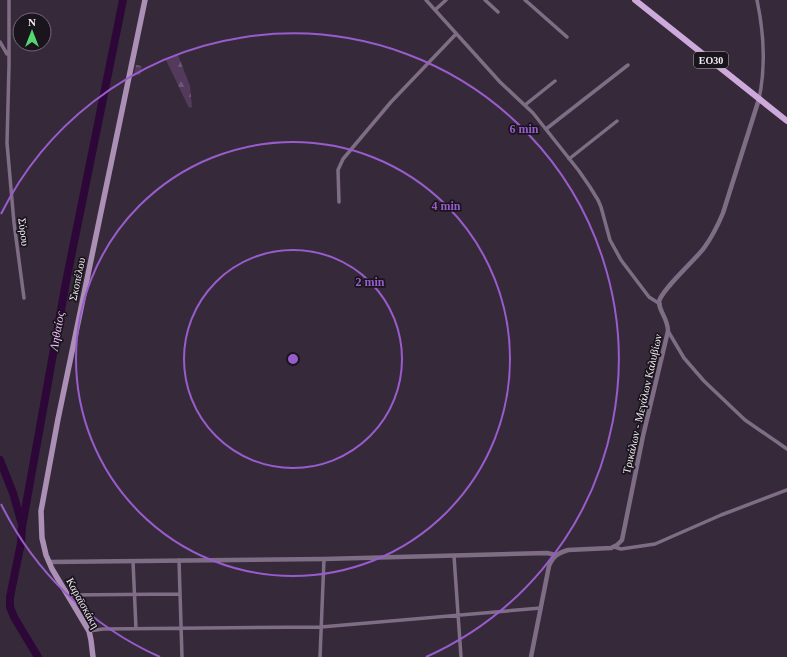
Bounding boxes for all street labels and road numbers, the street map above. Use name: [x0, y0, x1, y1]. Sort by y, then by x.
road number: ΕΟ30: [694, 52, 728, 68]
street label: Σύρου: [16, 217, 32, 247]
street label: Σκοπέλου: [67, 256, 88, 302]
street label: Τρικάλων - Μεγάλων Καλυβίων: [620, 333, 664, 475]
street label: Καραϊσκάκη: [64, 576, 102, 631]

